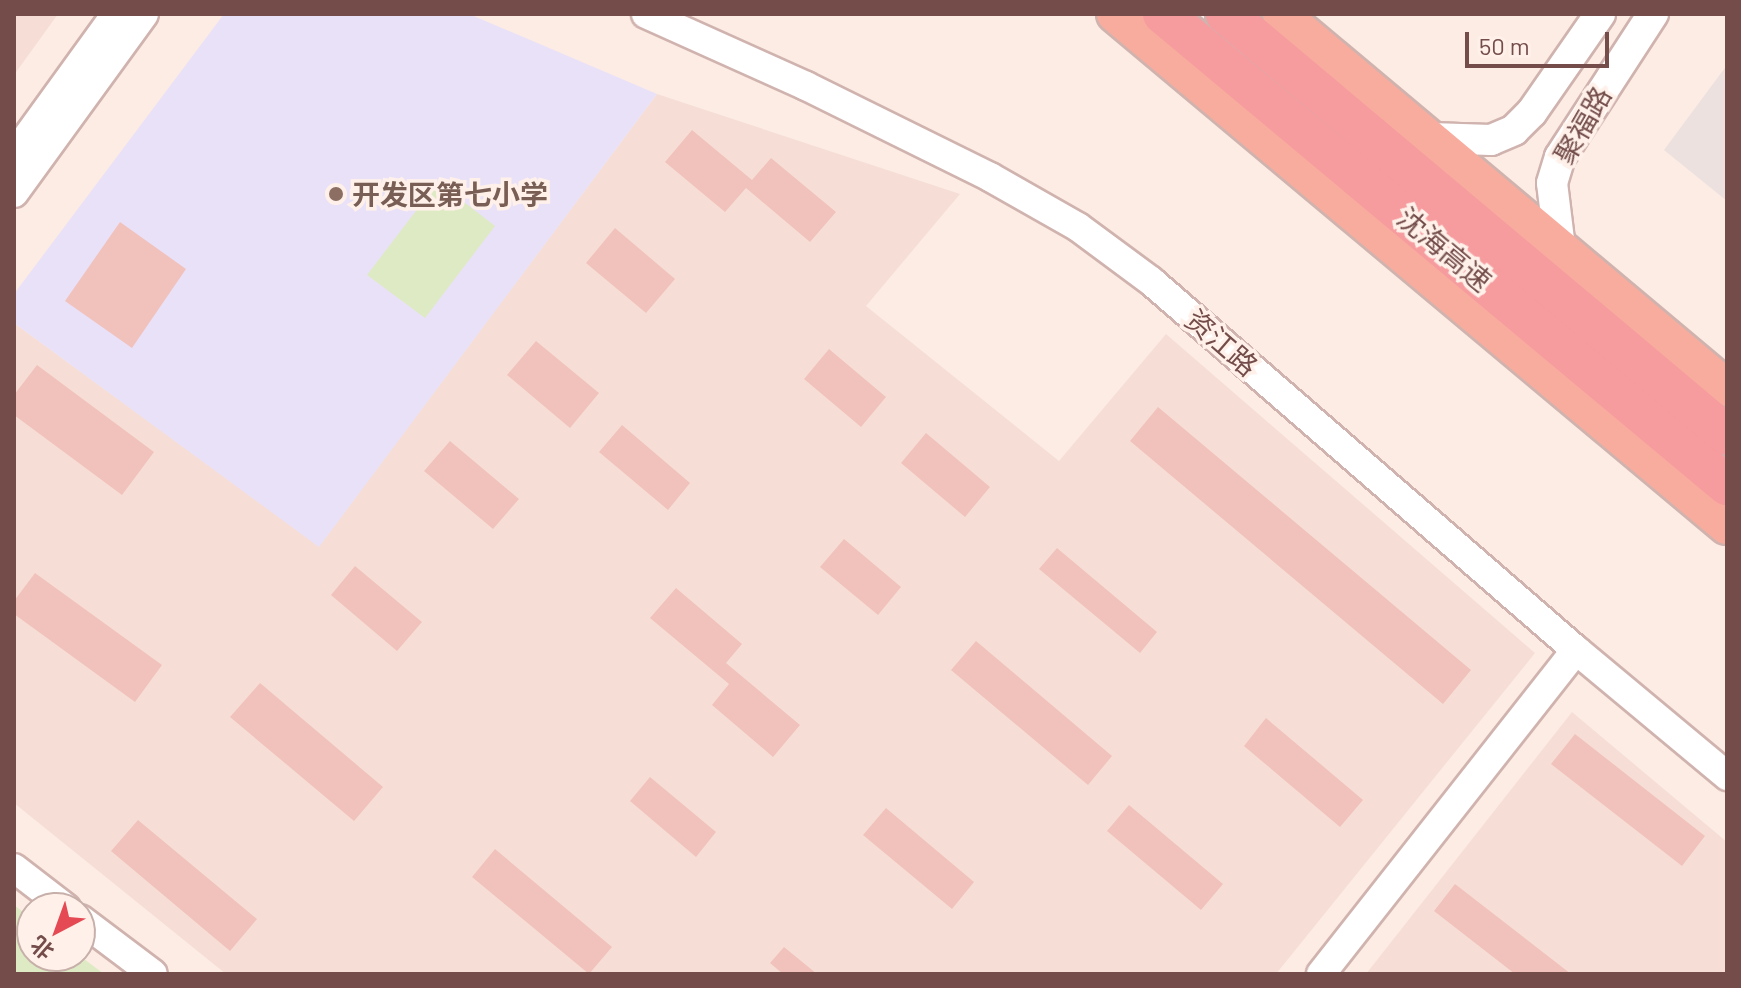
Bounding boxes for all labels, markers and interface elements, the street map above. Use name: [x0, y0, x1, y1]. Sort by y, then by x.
scale bar: [1469, 16, 1613, 66]
text: 50 m: [1479, 31, 1530, 60]
street label: 聚福路: [1546, 80, 1618, 170]
place label: 开发区第七小学: [352, 177, 548, 211]
marker: 开发区第七小学: [327, 185, 345, 203]
street label: 沈海高速: [1391, 200, 1499, 298]
street label: 资江路: [1179, 302, 1265, 382]
north arrow: [16, 892, 96, 972]
text: 北: [25, 932, 58, 966]

